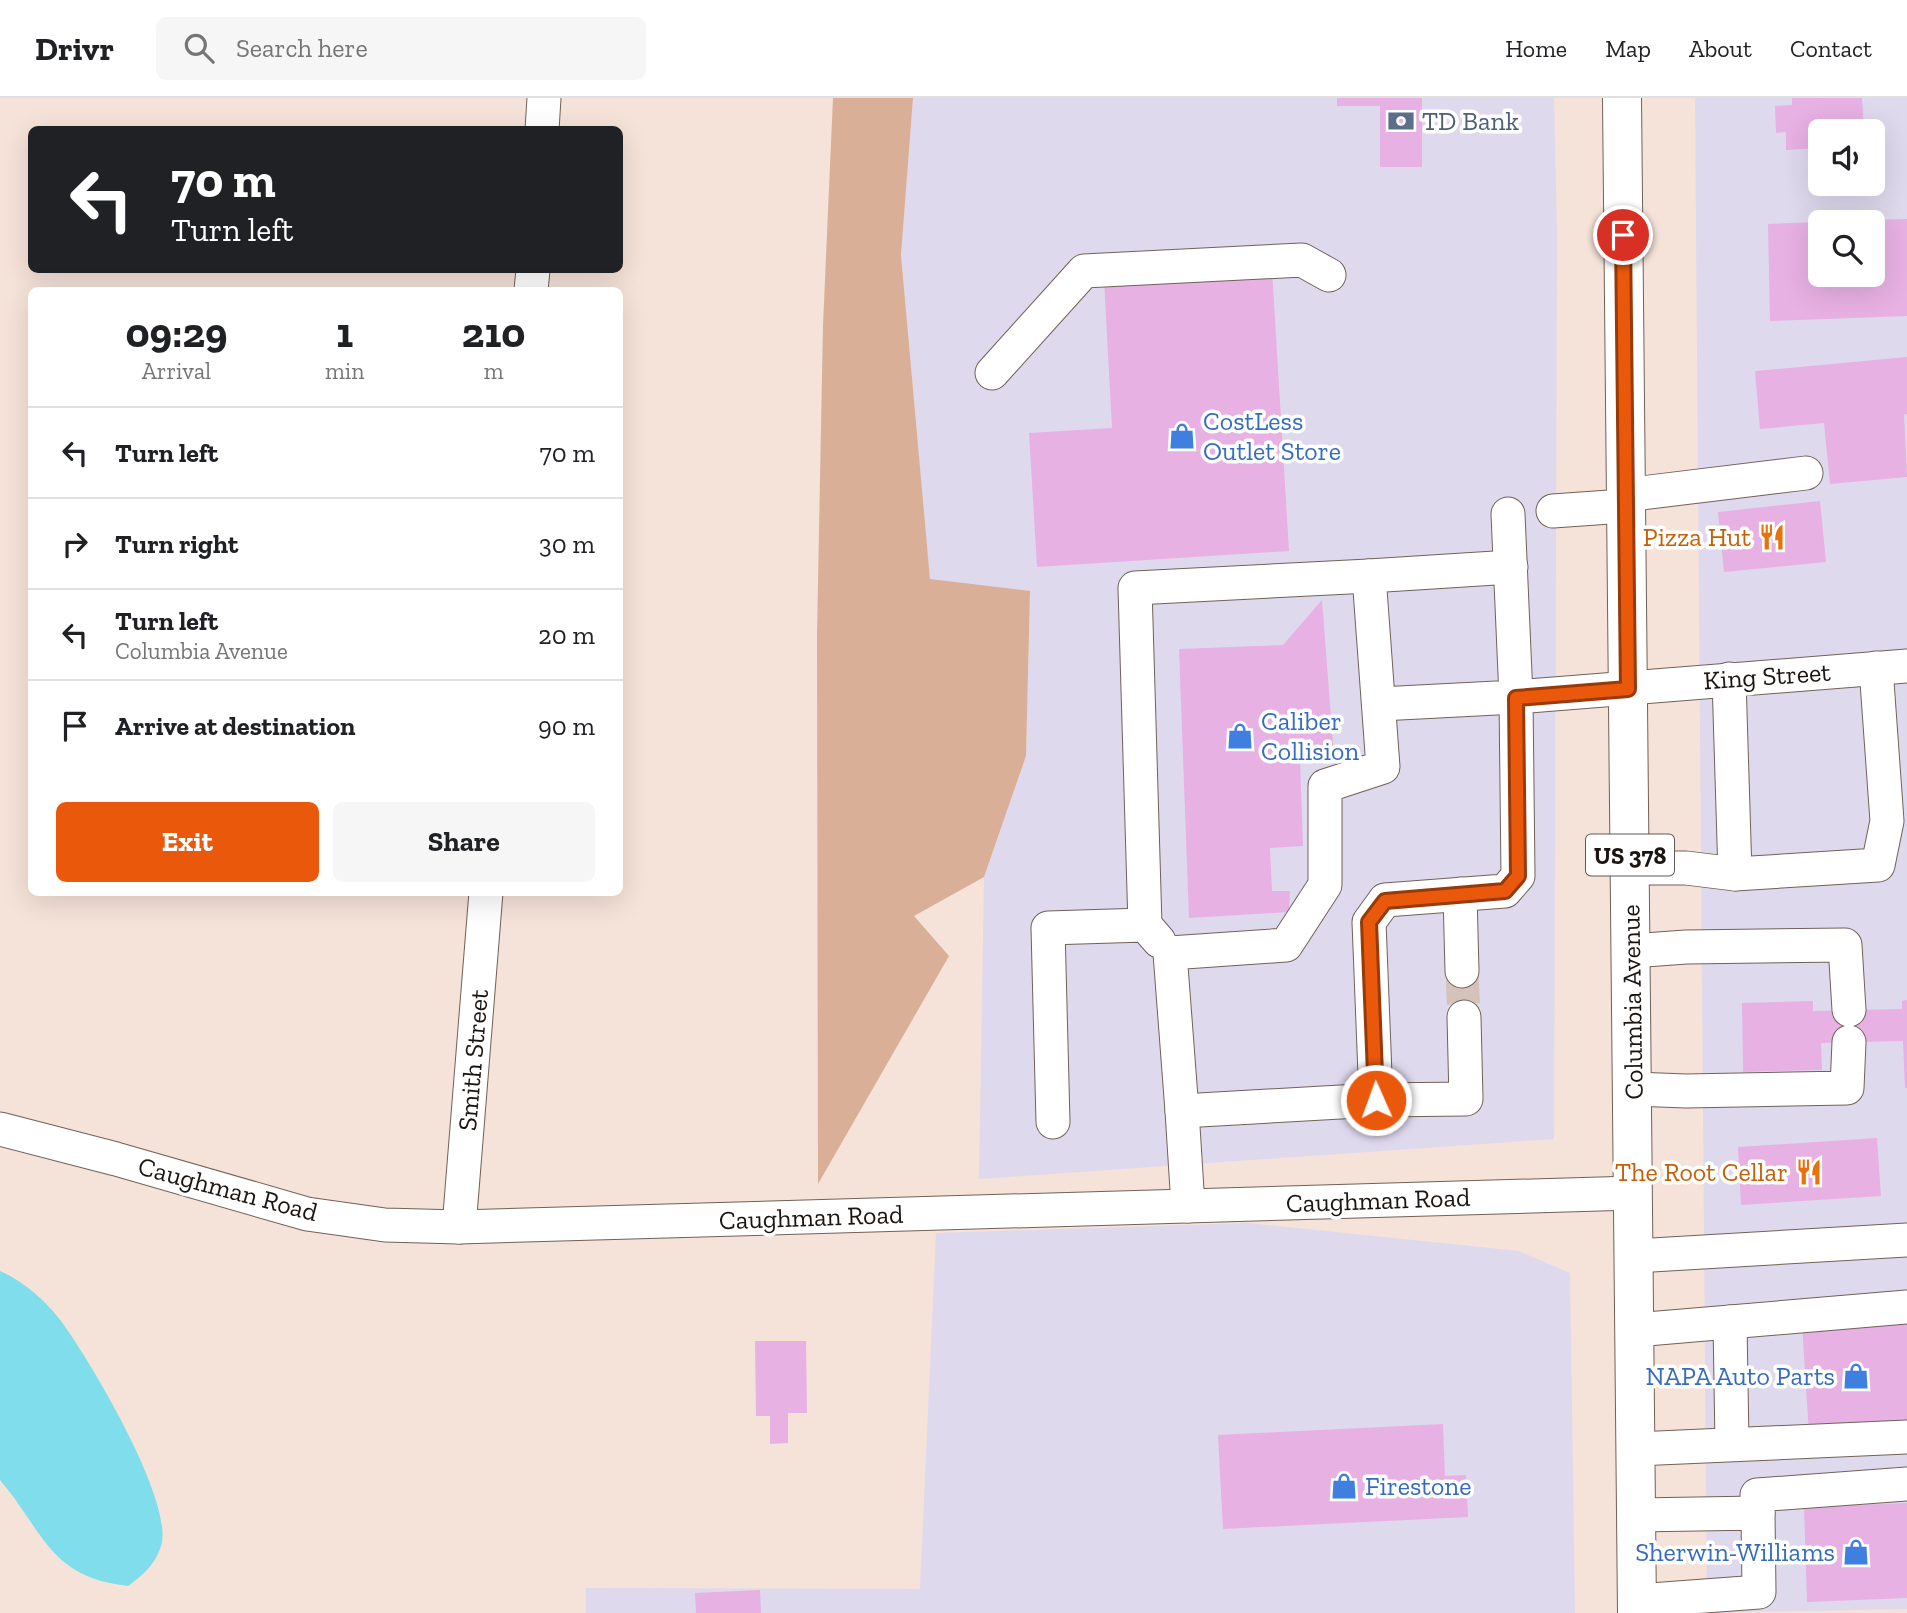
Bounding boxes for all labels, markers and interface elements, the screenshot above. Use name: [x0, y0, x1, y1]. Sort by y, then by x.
search box: [156, 17, 646, 80]
text: Drivr: [35, 29, 114, 68]
icon: search: [180, 29, 218, 67]
text: Search here: [236, 32, 368, 64]
text: Home: [1505, 34, 1567, 63]
text: Map: [1605, 34, 1651, 63]
text: About: [1689, 34, 1752, 63]
text: Contact: [1790, 34, 1872, 63]
place label: TD Bank: [1422, 105, 1520, 137]
bank icon: TD Bank: [1386, 106, 1416, 136]
map controls: [1808, 119, 1885, 287]
button: sound: [1808, 119, 1885, 196]
text: 70 m: [171, 151, 276, 210]
icon: left: [56, 154, 147, 245]
pin: [1593, 205, 1653, 265]
button: search: [1808, 210, 1885, 287]
text: Turn left: [171, 211, 293, 249]
icon: arrive: [1604, 216, 1642, 254]
text: 09:29: [125, 307, 228, 358]
text: 1: [336, 307, 353, 358]
text: 210: [462, 307, 526, 358]
text: Arrival: [142, 357, 211, 385]
text: min: [325, 357, 364, 385]
text: m: [484, 357, 504, 385]
place label: CostLess Outlet Store: [1203, 405, 1341, 467]
shop icon: CostLess Outlet Store: [1167, 421, 1197, 451]
icon: left: [56, 434, 94, 472]
text: Turn left: [115, 437, 218, 469]
text: 70 m: [539, 437, 595, 469]
place label: Pizza Hut: [1643, 521, 1751, 553]
restaurant icon: Pizza Hut: [1757, 522, 1787, 552]
icon: right: [56, 525, 94, 563]
text: Turn right: [115, 528, 238, 560]
text: 30 m: [539, 528, 595, 560]
text: Turn left: [115, 605, 218, 637]
icon: left: [56, 616, 94, 654]
text: 20 m: [538, 619, 595, 651]
text: Columbia Avenue: [115, 637, 288, 665]
street label: King Street: [1702, 656, 1832, 696]
place label: Caliber Collision: [1261, 705, 1359, 767]
icon: arrive: [56, 707, 94, 745]
text: Arrive at destination: [115, 710, 355, 742]
text: 90 m: [538, 710, 595, 742]
shop icon: Caliber Collision: [1225, 721, 1255, 751]
button: Exit: [56, 802, 319, 882]
button: Share: [333, 802, 595, 882]
road number: US 378: [1586, 834, 1674, 876]
street label: Columbia Avenue: [1614, 904, 1650, 1100]
street label: Smith Street: [451, 988, 495, 1132]
position arrow: [1339, 1063, 1413, 1137]
street label: Caughman Road: [135, 1150, 321, 1228]
place label: The Root Cellar: [1615, 1156, 1788, 1188]
restaurant icon: The Root Cellar: [1794, 1157, 1824, 1187]
street label: Caughman Road: [1285, 1181, 1471, 1219]
street label: Caughman Road: [718, 1198, 904, 1236]
place label: NAPA Auto Parts: [1646, 1360, 1835, 1392]
shop icon: NAPA Auto Parts: [1841, 1361, 1871, 1391]
place label: Firestone: [1365, 1470, 1471, 1502]
shop icon: Firestone: [1329, 1471, 1359, 1501]
place label: Sherwin-Williams: [1635, 1536, 1835, 1568]
shop icon: Sherwin-Williams: [1841, 1537, 1871, 1567]

